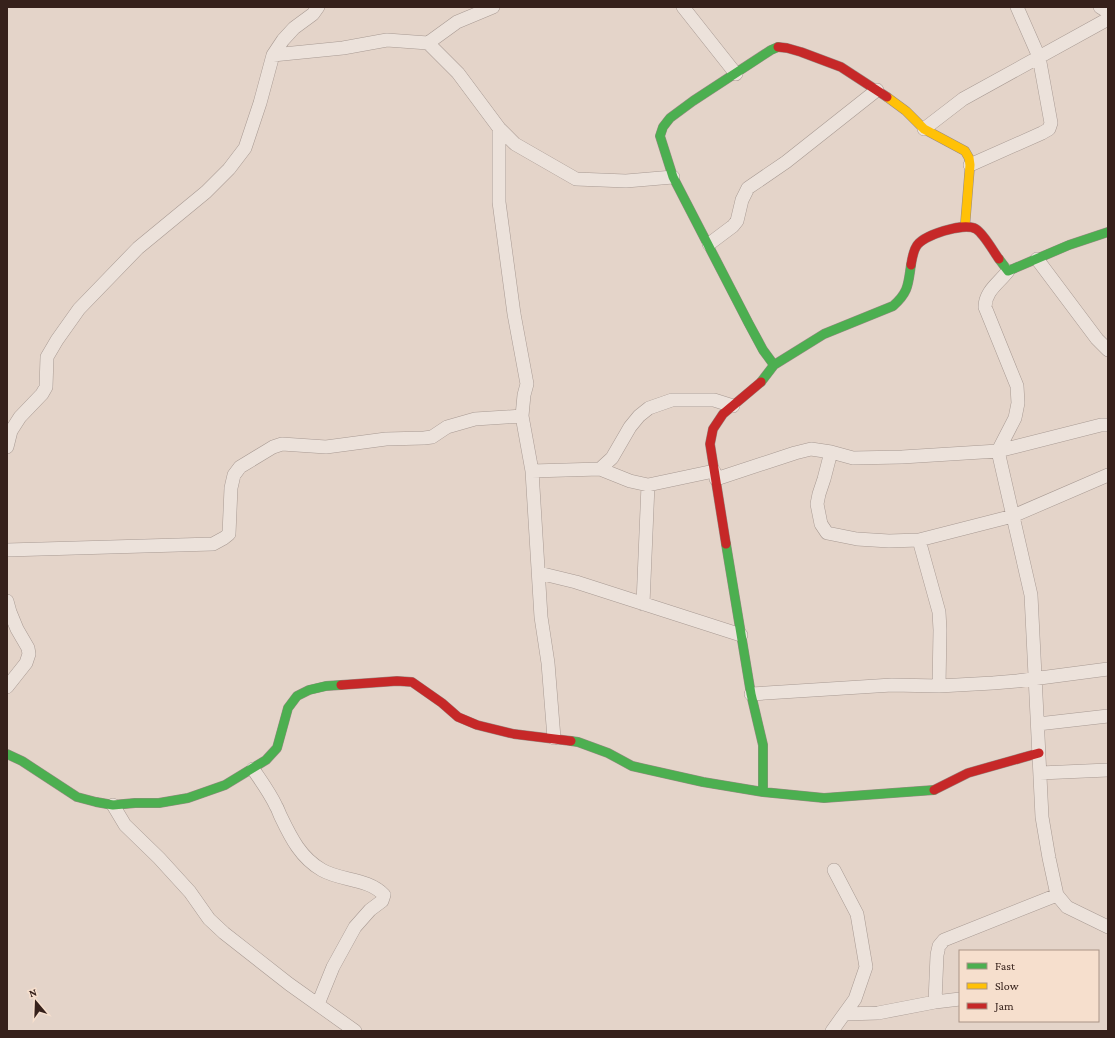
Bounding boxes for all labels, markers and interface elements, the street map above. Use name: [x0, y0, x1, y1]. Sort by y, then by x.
legend: [959, 950, 1099, 1022]
text: Fast: [995, 959, 1016, 973]
text: Slow: [995, 979, 1019, 993]
north arrow: [16, 982, 56, 1022]
text: N: [27, 985, 39, 999]
text: Jam: [994, 999, 1014, 1013]

